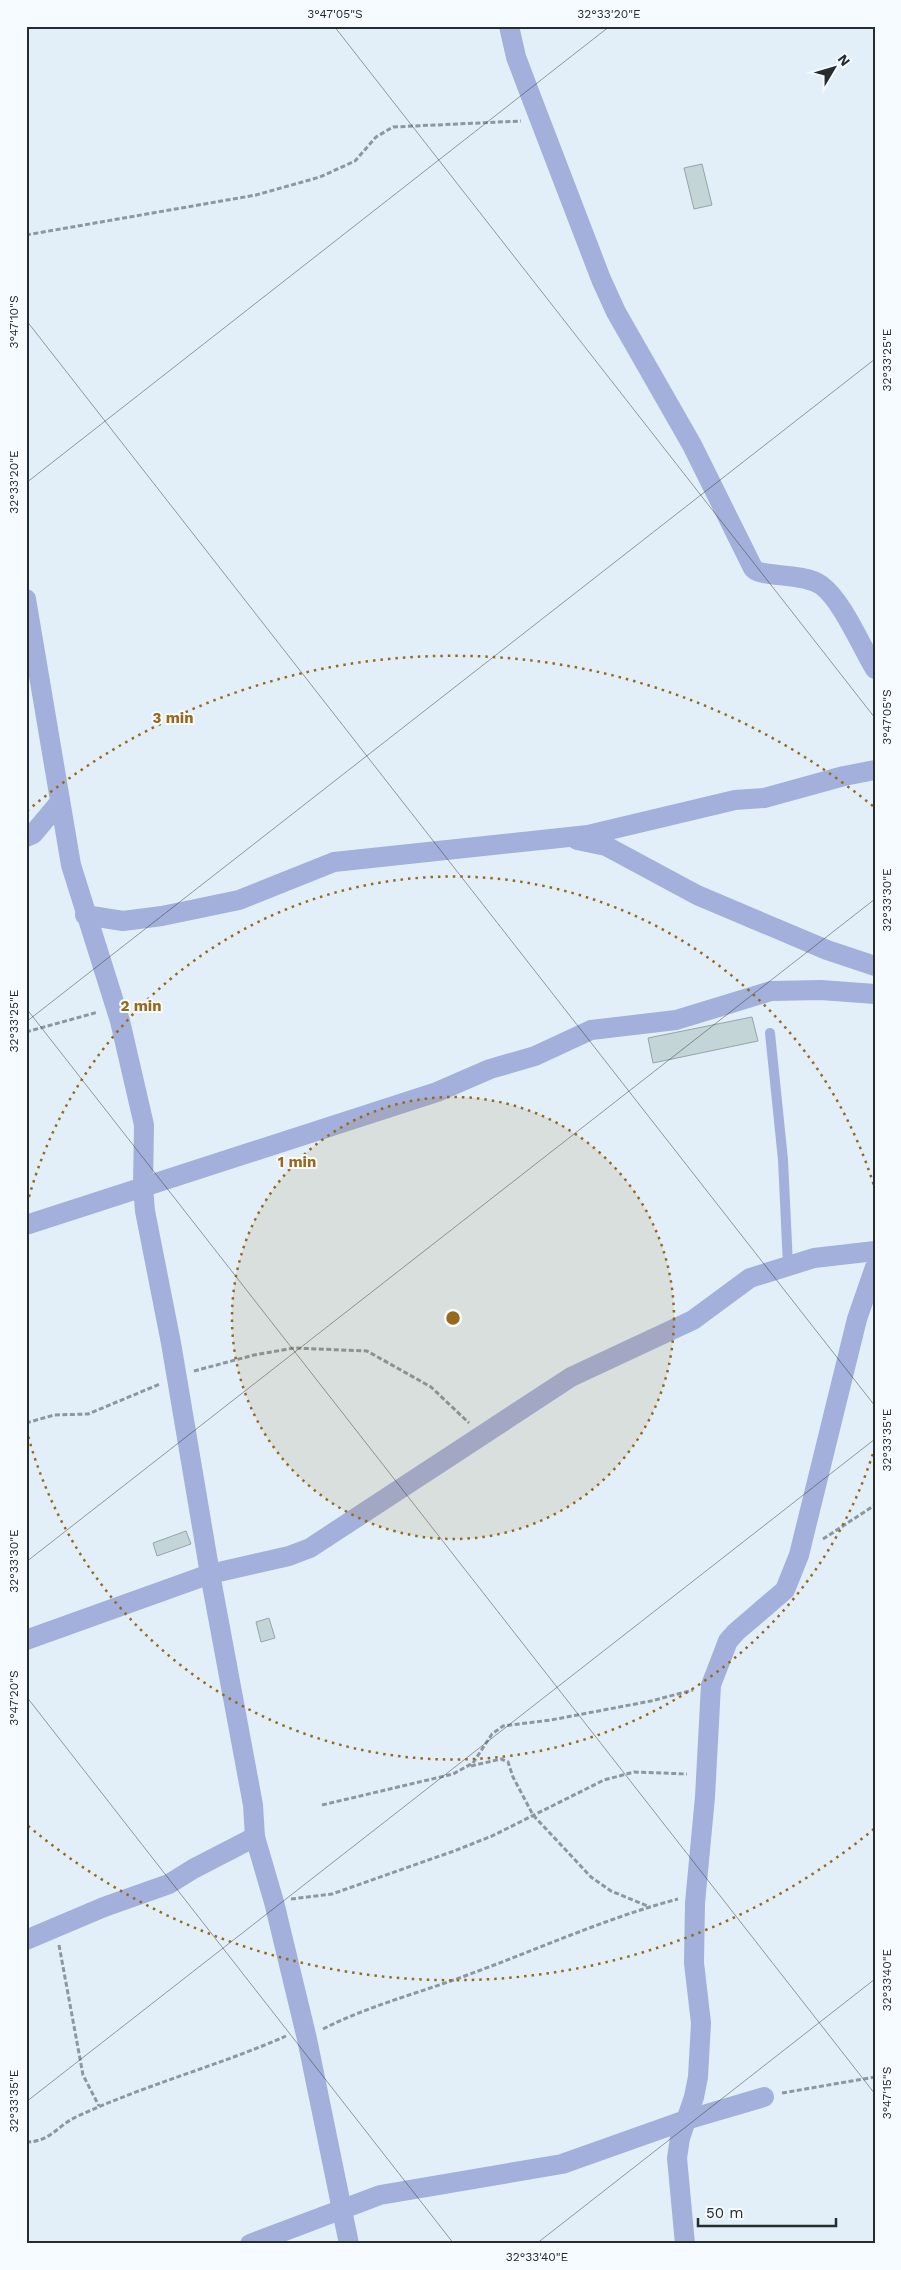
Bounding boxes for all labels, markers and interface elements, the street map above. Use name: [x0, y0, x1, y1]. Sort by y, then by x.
text: 3°47'05"S: [307, 7, 363, 21]
text: 32°33'20"E: [577, 7, 641, 21]
north arrow: [808, 42, 858, 92]
text: N: [835, 51, 854, 69]
text: 3°47'10"S: [7, 295, 21, 349]
text: 32°33'25"E: [880, 328, 894, 391]
text: 32°33'20"E: [7, 450, 21, 514]
text: 3°47'05"S: [880, 689, 894, 745]
text: 3 min: [153, 709, 193, 727]
text: 32°33'30"E: [880, 868, 894, 932]
text: 32°33'25"E: [7, 989, 21, 1052]
text: 2 min: [120, 997, 162, 1015]
text: 1 min: [278, 1153, 316, 1171]
centre of rings: [444, 1309, 462, 1327]
text: 32°33'35"E: [880, 1408, 894, 1471]
text: 32°33'30"E: [7, 1529, 21, 1593]
text: 3°47'20"S: [7, 1670, 21, 1726]
text: 32°33'40"E: [880, 1948, 894, 2011]
text: 3°47'15"S: [880, 2067, 894, 2119]
text: 32°33'35"E: [7, 2069, 21, 2132]
scale bar: [698, 2195, 836, 2227]
text: 50 m: [706, 2204, 743, 2222]
text: 32°33'40"E: [506, 2250, 569, 2264]

